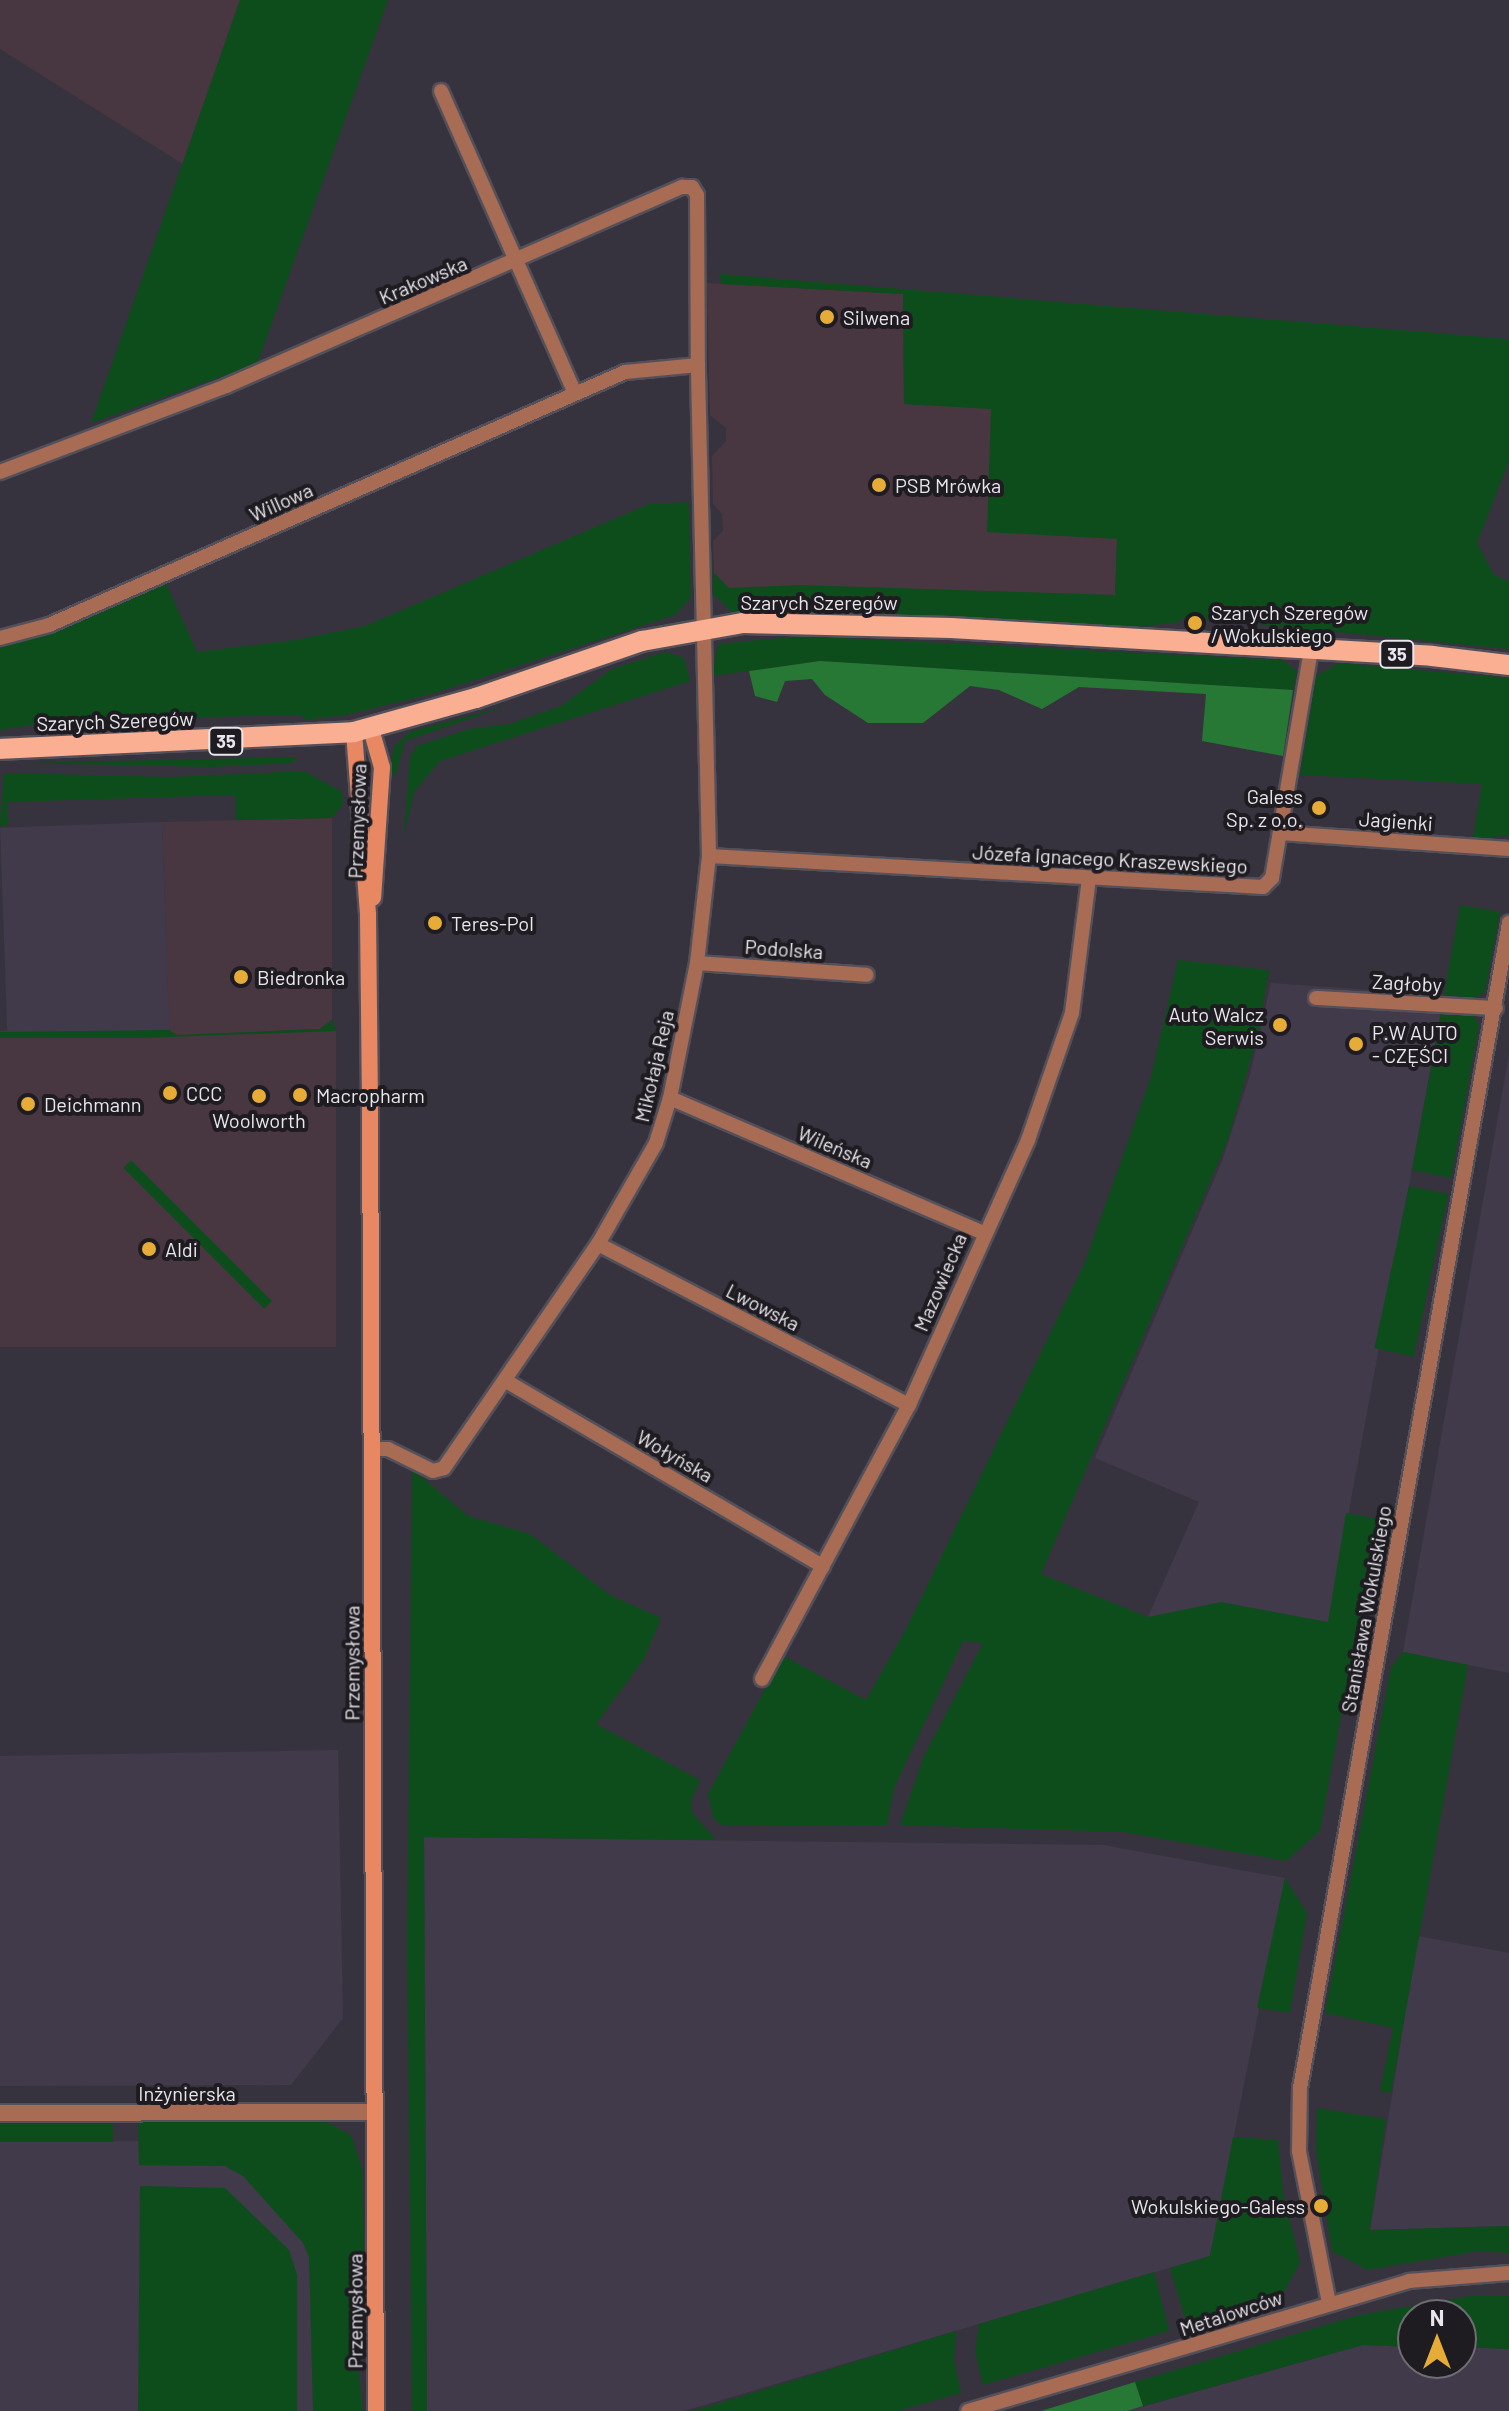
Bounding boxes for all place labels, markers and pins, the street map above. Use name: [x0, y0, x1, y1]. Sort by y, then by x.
place label: Silwena: [843, 305, 910, 329]
marker: Silwena: [818, 308, 836, 326]
place label: PSB Mrówka: [895, 473, 1001, 497]
marker: PSB Mrówka: [870, 476, 888, 494]
place label: Szarych Szeregów / Wokulskiego: [1211, 600, 1368, 647]
marker: Szarych Szeregów / Wokulskiego: [1186, 614, 1204, 632]
place label: Galess Sp. z o.o.: [1226, 784, 1303, 831]
marker: Galess Sp. z o.o.: [1310, 799, 1328, 817]
place label: Teres-Pol: [451, 911, 534, 935]
marker: Teres-Pol: [426, 914, 444, 932]
place label: Biedronka: [257, 965, 345, 989]
marker: Biedronka: [232, 968, 250, 986]
place label: Auto Walcz Serwis: [1168, 1002, 1264, 1049]
marker: Auto Walcz Serwis: [1271, 1016, 1289, 1034]
place label: P.W AUTO - CZĘŚCI: [1372, 1020, 1458, 1067]
marker: P.W AUTO - CZĘŚCI: [1347, 1035, 1365, 1053]
place label: CCC: [186, 1081, 222, 1105]
place label: Macropharm: [316, 1083, 425, 1107]
marker: CCC: [161, 1084, 179, 1102]
marker: Macropharm: [291, 1086, 309, 1104]
marker: Woolworth: [250, 1087, 268, 1105]
place label: Deichmann: [44, 1092, 142, 1116]
marker: Deichmann: [19, 1095, 37, 1113]
place label: Woolworth: [212, 1108, 306, 1132]
place label: Aldi: [165, 1237, 198, 1261]
marker: Aldi: [140, 1240, 158, 1258]
place label: Wokulskiego-Galess: [1131, 2194, 1305, 2218]
marker: Wokulskiego-Galess: [1312, 2197, 1330, 2215]

